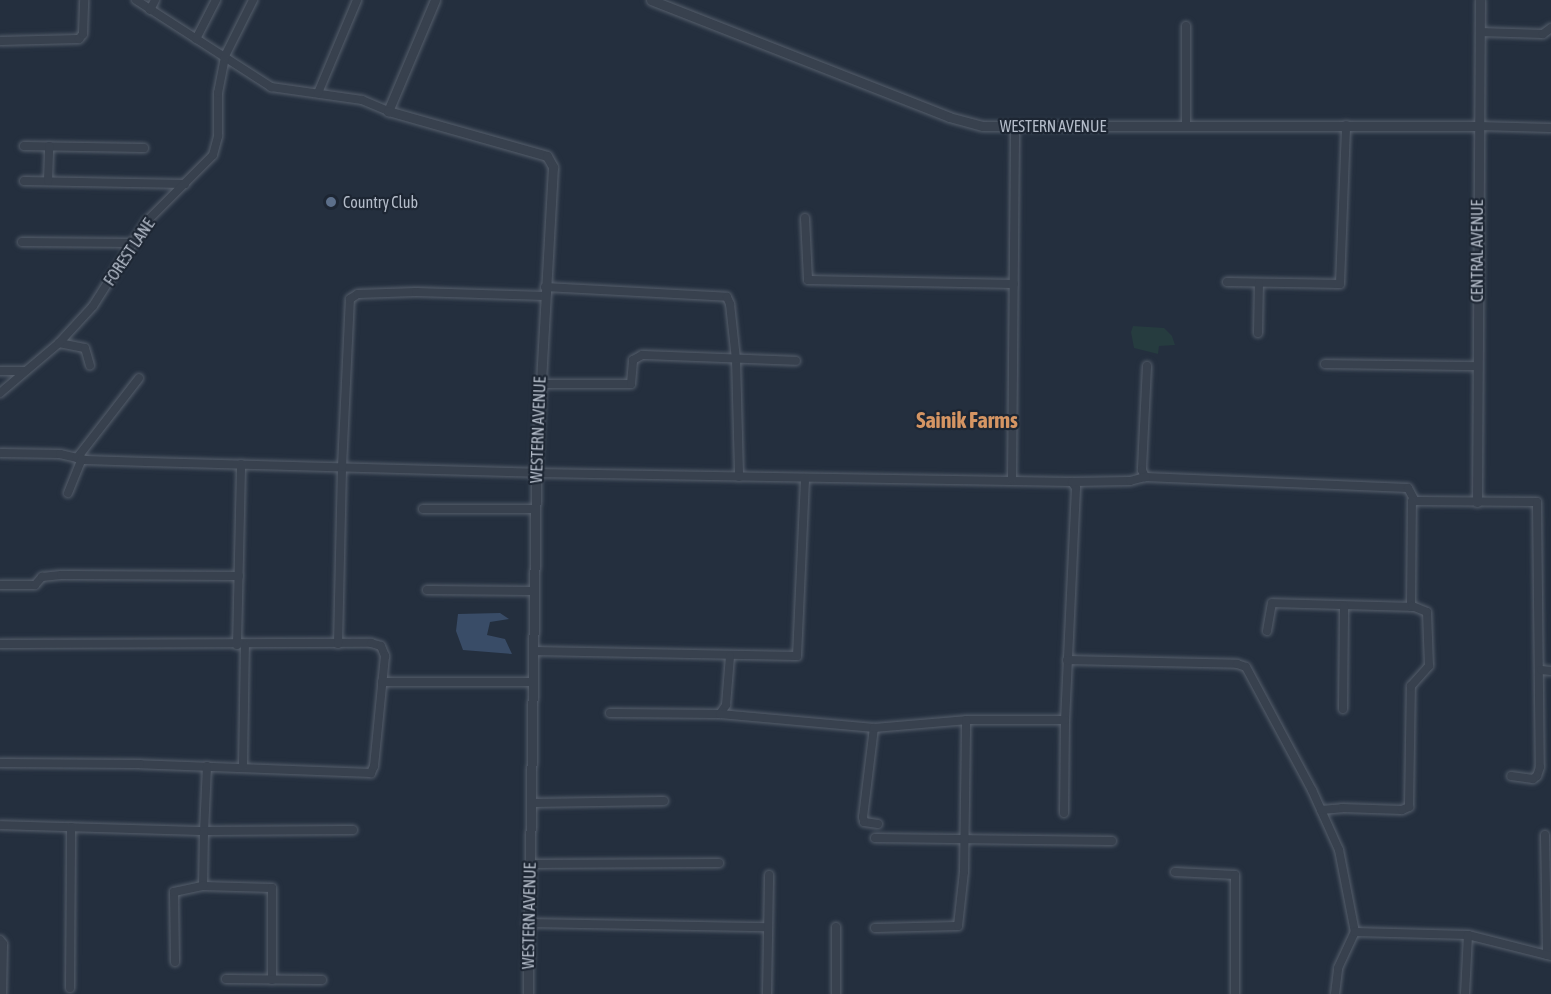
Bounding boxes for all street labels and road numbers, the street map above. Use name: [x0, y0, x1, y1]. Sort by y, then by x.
street label: WESTERN AVENUE: [1000, 116, 1106, 136]
street label: CENTRAL AVENUE: [1467, 200, 1487, 302]
street label: FOREST LANE: [100, 215, 158, 289]
street label: WESTERN AVENUE: [527, 376, 549, 484]
street label: WESTERN AVENUE: [518, 863, 540, 969]

